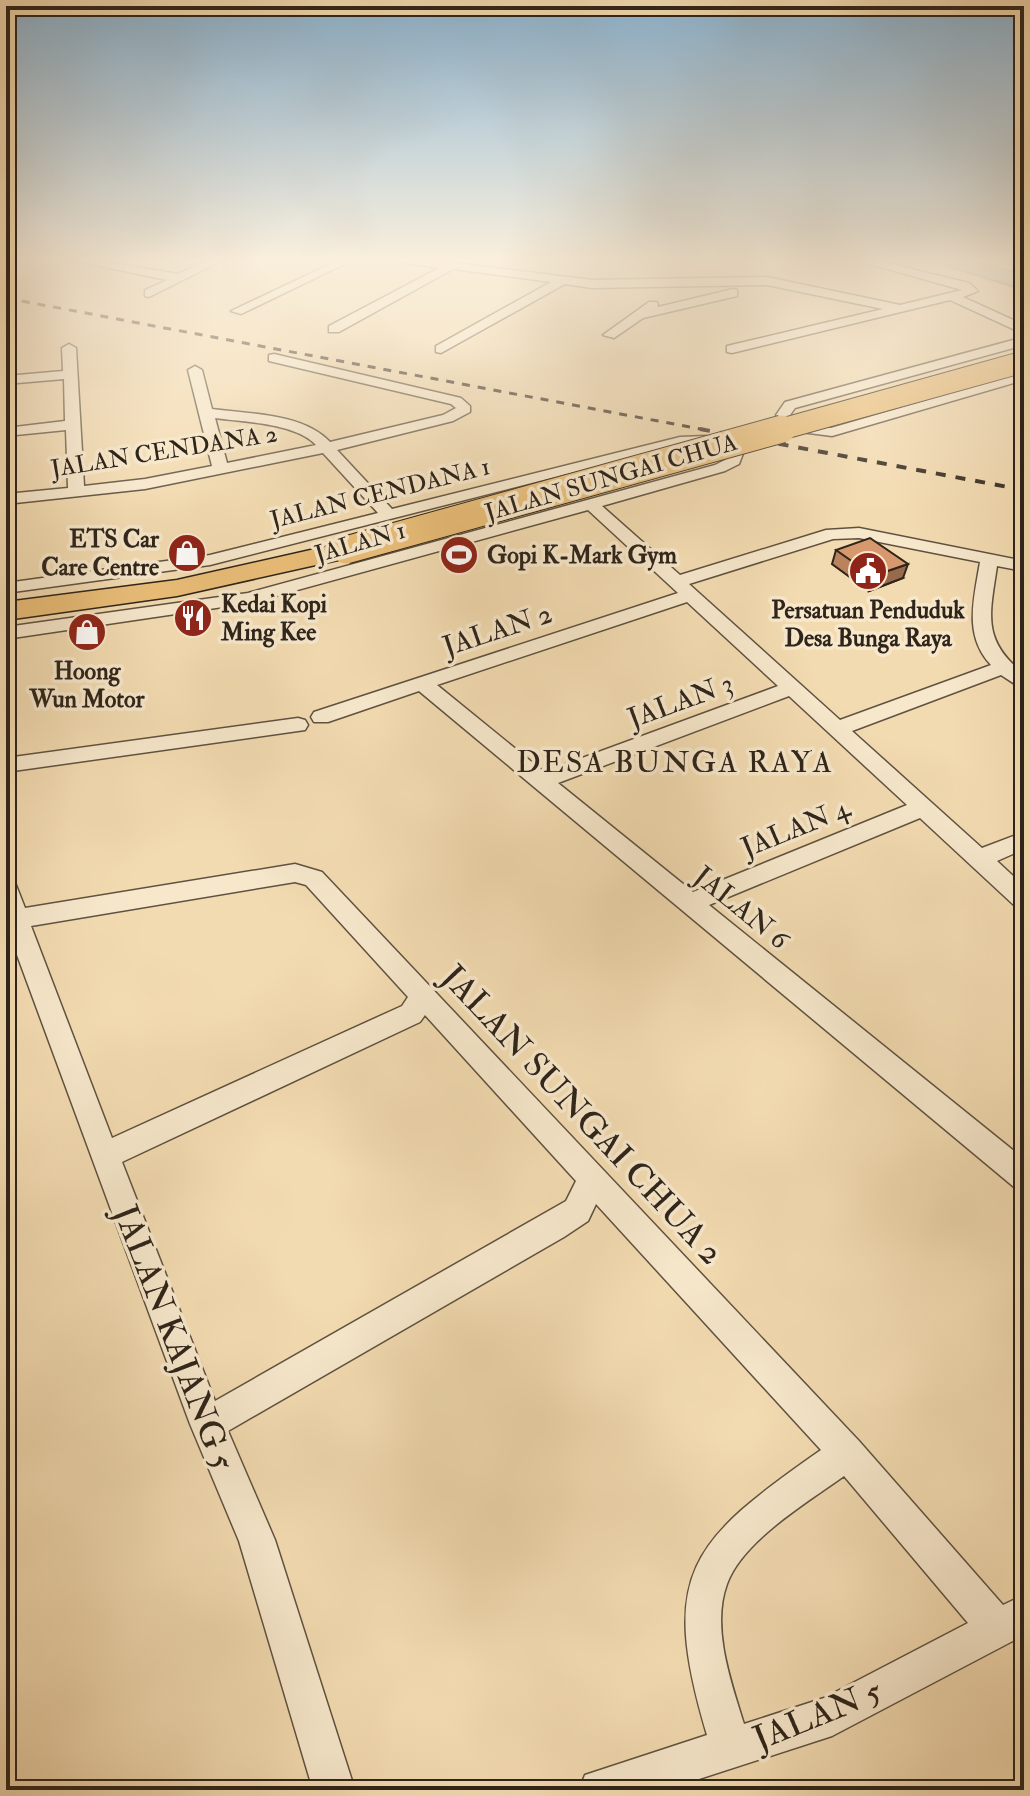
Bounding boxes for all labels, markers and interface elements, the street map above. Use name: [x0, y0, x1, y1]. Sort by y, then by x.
street label: JALAN CENDANA 2: [48, 418, 280, 485]
street label: JALAN SUNGAI CHUA: [480, 427, 741, 529]
street label: JALAN CENDANA 1: [266, 451, 493, 536]
street label: JALAN 1: [310, 515, 409, 570]
place label: ETS Car Care Centre: [41, 524, 160, 583]
shop icon: ETS Car Care Centre: [166, 532, 208, 574]
sports icon: Gopi K-Mark Gym: [438, 534, 480, 576]
place label: Gopi K-Mark Gym: [487, 540, 677, 571]
public building icon: Persatuan Penduduk Desa Bunga Raya: [847, 550, 889, 592]
place label: Kedai Kopi Ming Kee: [220, 589, 328, 648]
place label: Persatuan Penduduk Desa Bunga Raya: [771, 595, 965, 654]
street label: JALAN 2: [437, 596, 557, 665]
restaurant icon: Kedai Kopi Ming Kee: [172, 597, 214, 639]
shop icon: Hoong Wun Motor: [66, 611, 108, 653]
place label: Hoong Wun Motor: [28, 656, 146, 715]
street label: JALAN 3: [622, 666, 738, 737]
district label: DESA BUNGA RAYA: [516, 744, 834, 781]
street label: JALAN 4: [735, 790, 857, 866]
street label: JALAN 6: [685, 858, 797, 958]
street label: JALAN SUNGAI CHUA 2: [431, 955, 732, 1274]
street label: JALAN KAJANG 5: [103, 1198, 244, 1476]
street label: JALAN 5: [746, 1670, 888, 1761]

